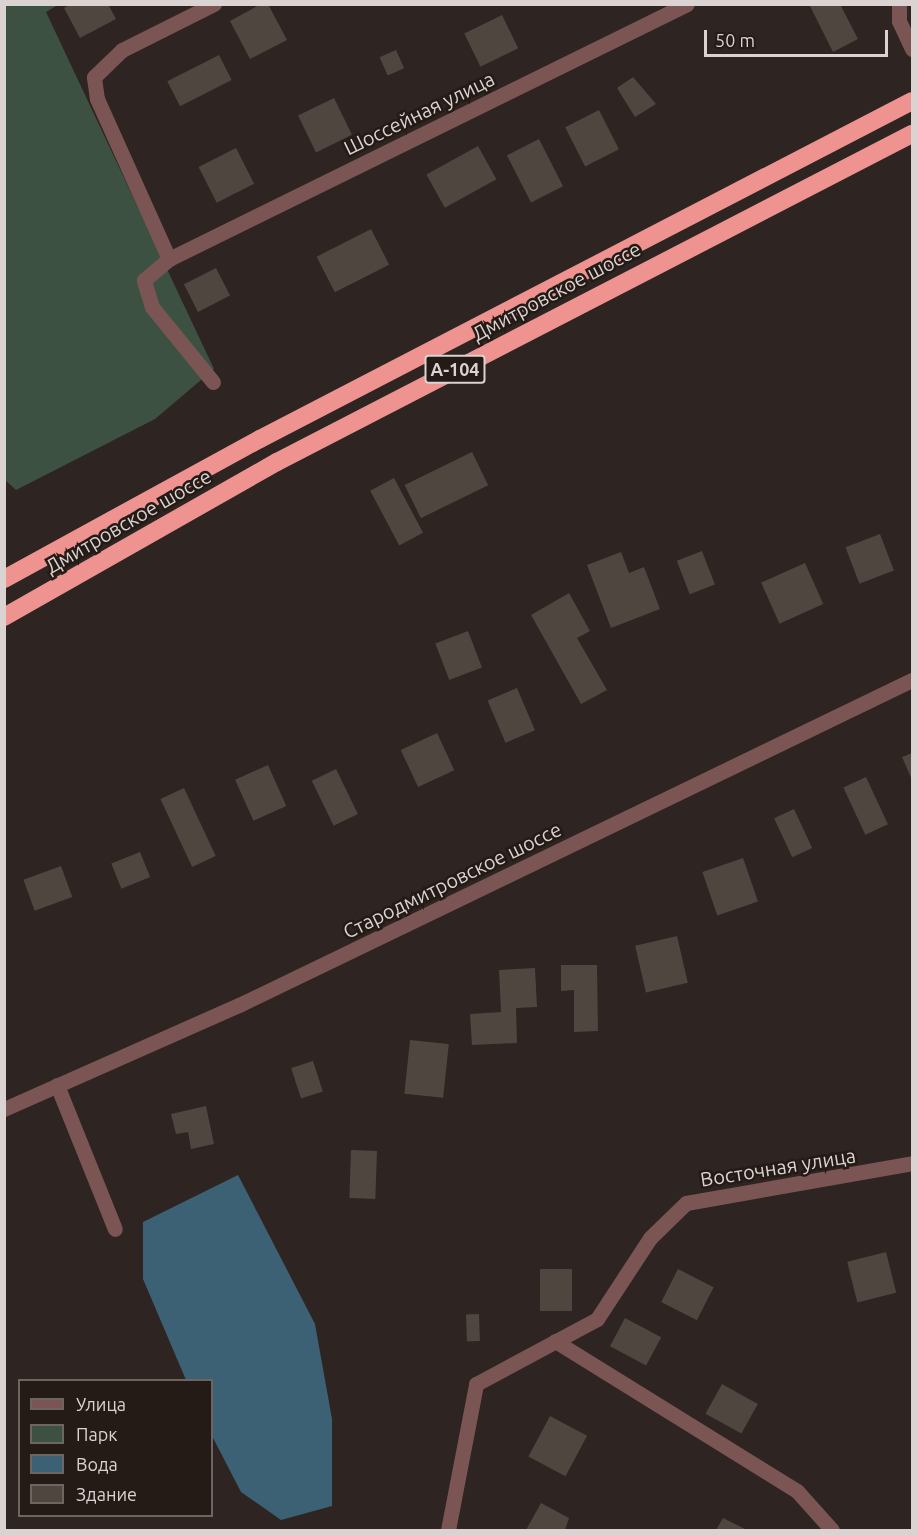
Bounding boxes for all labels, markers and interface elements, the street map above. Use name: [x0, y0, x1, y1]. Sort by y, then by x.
scale bar: [707, 18, 892, 56]
text: 50 m: [715, 30, 755, 50]
street label: Шоссейная улица: [340, 66, 498, 160]
street label: Дмитровское шоссе: [467, 236, 645, 346]
road number: А-104: [424, 354, 486, 384]
street label: Дмитровское шоссе: [41, 464, 215, 578]
street label: Стародмитровское шоссе: [339, 817, 565, 943]
street label: Восточная улица: [699, 1143, 857, 1191]
legend: [18, 1379, 213, 1517]
text: Улица: [76, 1394, 126, 1414]
text: Парк: [76, 1424, 117, 1444]
text: Вода: [76, 1454, 118, 1474]
text: Здание: [76, 1484, 137, 1504]

